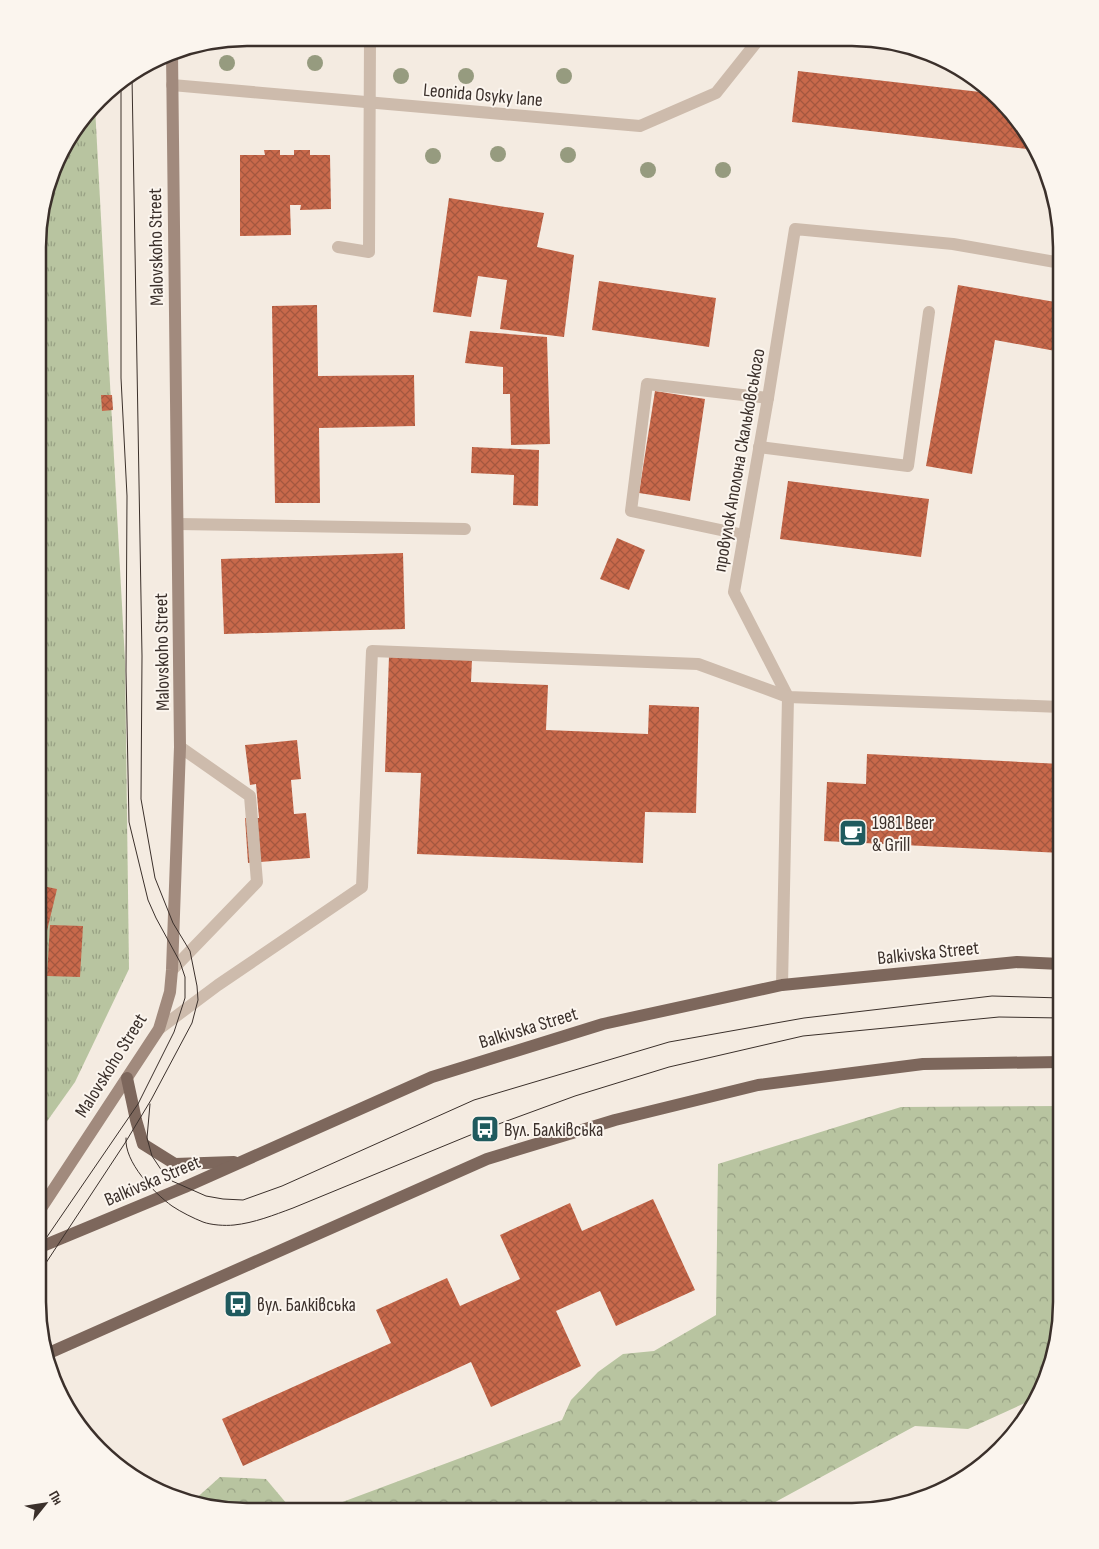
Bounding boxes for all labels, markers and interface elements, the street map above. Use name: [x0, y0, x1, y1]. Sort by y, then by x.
street label: Leonida Osyky lane: [422, 79, 544, 112]
street label: Malovskoho Street: [144, 188, 169, 306]
street label: провулок Аполона Скальковського: [708, 347, 770, 574]
street label: Malovskoho Street: [150, 593, 175, 711]
place label: 1981 Beer & Grill: [872, 812, 935, 857]
cafe icon: 1981 Beer & Grill: [838, 818, 868, 848]
street label: Balkivska Street: [876, 937, 980, 970]
street label: Balkivska Street: [476, 1002, 581, 1054]
street label: Malovskoho Street: [70, 1009, 152, 1122]
bus stop icon: Вул. Балківська: [470, 1114, 500, 1144]
place label: Вул. Балківська: [504, 1119, 603, 1142]
street label: Balkivska Street: [101, 1151, 204, 1212]
bus stop icon: вул. Балківська: [223, 1289, 253, 1319]
place label: вул. Балківська: [257, 1294, 356, 1317]
north arrow: [20, 1479, 70, 1529]
text: Пн: [45, 1488, 67, 1508]

